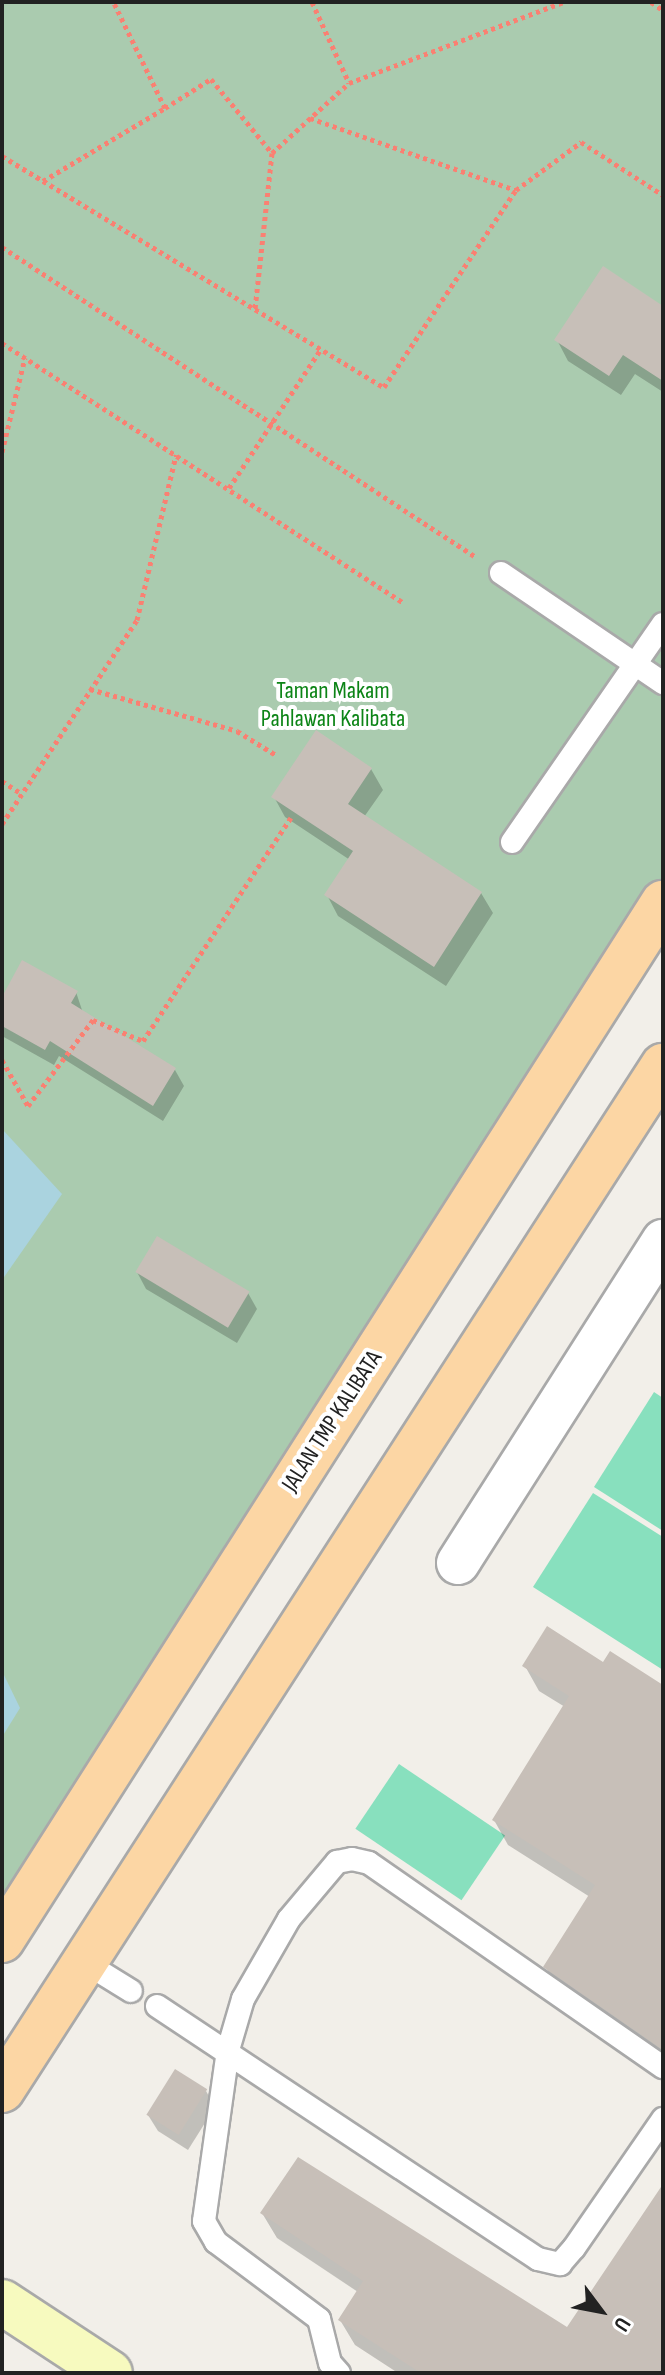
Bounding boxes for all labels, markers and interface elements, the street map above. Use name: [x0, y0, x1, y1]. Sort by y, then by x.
park label: Taman Makam Pahlawan Kalibata: [261, 677, 405, 733]
street label: JALAN TMP KALIBATA: [276, 1345, 388, 1497]
north arrow: [561, 2271, 641, 2351]
text: U: [607, 2312, 636, 2336]

